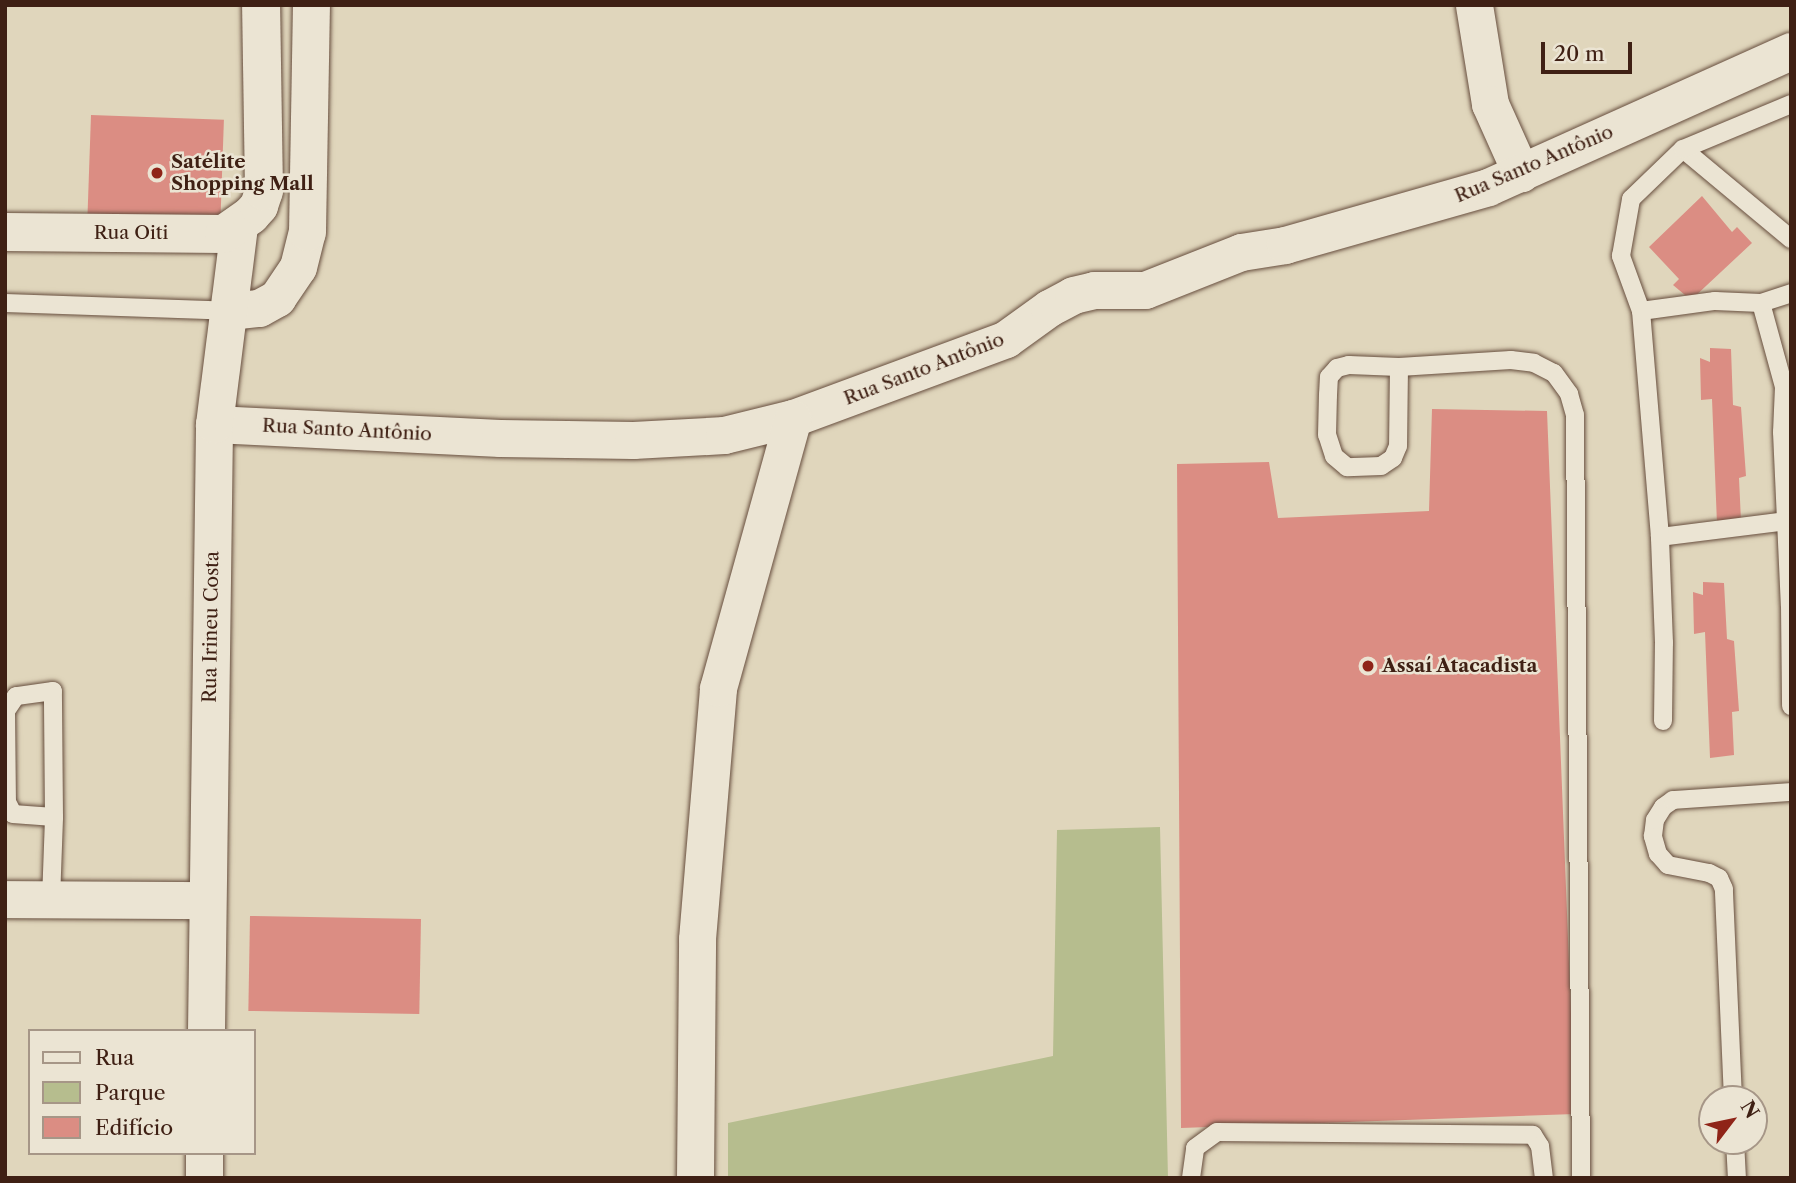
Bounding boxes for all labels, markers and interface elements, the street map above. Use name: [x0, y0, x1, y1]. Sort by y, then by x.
scale bar: [1544, 28, 1635, 72]
text: 20 m: [1554, 41, 1605, 66]
street label: Rua Santo Antônio: [1451, 120, 1617, 208]
place label: Satélite Shopping Mall: [171, 151, 314, 195]
marker: Satélite Shopping Mall: [149, 165, 165, 181]
street label: Rua Oiti: [94, 222, 168, 244]
street label: Rua Santo Antônio: [840, 328, 1008, 410]
street label: Rua Santo Antônio: [261, 414, 433, 446]
street label: Rua Irineu Costa: [198, 551, 224, 703]
place label: Assaí Atacadista: [1382, 655, 1538, 677]
marker: Assaí Atacadista: [1360, 658, 1376, 674]
legend: [28, 1029, 256, 1155]
text: Rua: [95, 1045, 134, 1070]
text: Parque: [95, 1080, 166, 1105]
north arrow: [1698, 1085, 1768, 1155]
text: N: [1735, 1097, 1764, 1123]
text: Edifício: [95, 1115, 173, 1140]

